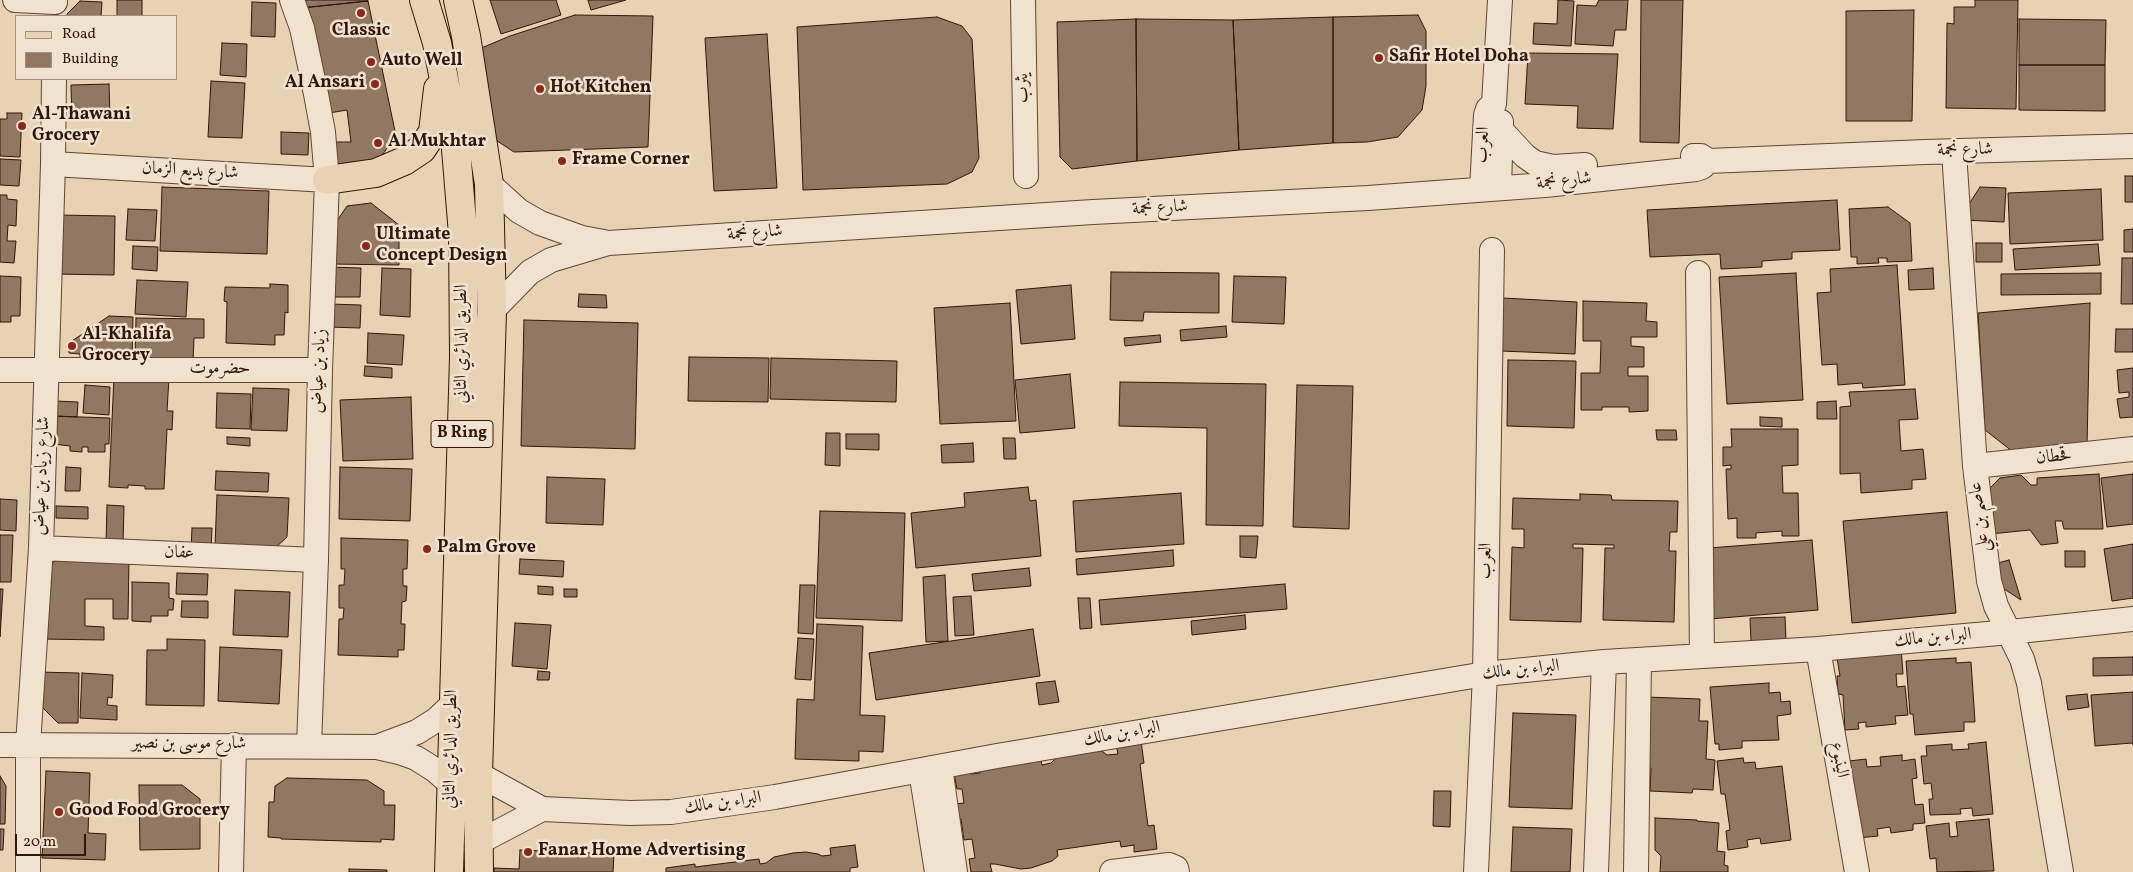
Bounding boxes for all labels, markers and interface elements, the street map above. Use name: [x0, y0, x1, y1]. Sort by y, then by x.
marker: Classic: [355, 7, 367, 19]
legend: [15, 15, 178, 80]
place label: Classic: [332, 21, 390, 43]
text: Road: [62, 24, 96, 45]
place label: Safir Hotel Doha: [1389, 47, 1529, 69]
text: Building: [62, 49, 118, 70]
place label: Auto Well: [381, 51, 463, 73]
marker: Safir Hotel Doha: [1373, 52, 1385, 64]
marker: Auto Well: [365, 56, 377, 68]
place label: Al Ansari: [285, 73, 365, 95]
street label: يثرب: [1013, 73, 1035, 103]
marker: Al Ansari: [369, 78, 381, 90]
place label: Hot Kitchen: [550, 78, 651, 100]
marker: Hot Kitchen: [534, 83, 546, 95]
place label: Al-Thawani Grocery: [32, 105, 131, 148]
marker: Al-Thawani Grocery: [16, 120, 28, 132]
street label: العرب: [1472, 126, 1496, 164]
place label: Al Mukhtar: [388, 132, 486, 154]
marker: Al Mukhtar: [372, 137, 384, 149]
street label: شارع نجمة: [1937, 140, 1993, 162]
place label: Frame Corner: [572, 150, 690, 172]
marker: Frame Corner: [556, 155, 568, 167]
street label: شارع بديع الزمان: [141, 159, 239, 185]
street label: شارع نجمة: [1535, 168, 1593, 196]
street label: شارع نجمة: [1132, 197, 1188, 221]
street label: شارع نجمة: [726, 221, 784, 247]
place label: Ultimate Concept Design: [376, 225, 507, 268]
marker: Ultimate Concept Design: [360, 240, 372, 252]
street label: الطريق الدائري الثاني: [452, 284, 474, 404]
place label: Al-Khalifa Grocery: [82, 325, 172, 368]
street label: زياد بن عياض: [308, 328, 332, 414]
marker: Al-Khalifa Grocery: [66, 340, 78, 352]
street label: حضرموت: [190, 359, 250, 381]
street label: شارع زياد بن عياض: [30, 416, 56, 536]
road number: B Ring: [431, 420, 493, 448]
street label: قحطان: [2035, 446, 2073, 470]
street label: عاصم بن علي: [1966, 481, 1996, 553]
place label: Palm Grove: [437, 538, 536, 560]
street label: عفان: [164, 543, 194, 565]
marker: Palm Grove: [421, 543, 433, 555]
street label: العرب: [1476, 543, 1498, 579]
street label: البراء بن مالك: [1893, 625, 1973, 653]
street label: البراء بن مالك: [1481, 656, 1561, 686]
street label: الطريق الدائري الثاني: [440, 689, 464, 809]
street label: البراء بن مالك: [1082, 718, 1162, 752]
street label: شارع موسى بن نصير: [132, 734, 246, 756]
street label: الينبوع: [1824, 740, 1852, 780]
street label: البراء بن مالك: [683, 788, 763, 820]
place label: Good Food Grocery: [69, 801, 230, 823]
marker: Good Food Grocery: [53, 806, 65, 818]
scale bar: [18, 824, 89, 856]
text: 20 m: [23, 832, 56, 853]
place label: Fanar Home Advertising: [538, 841, 746, 863]
marker: Fanar Home Advertising: [522, 846, 534, 858]

